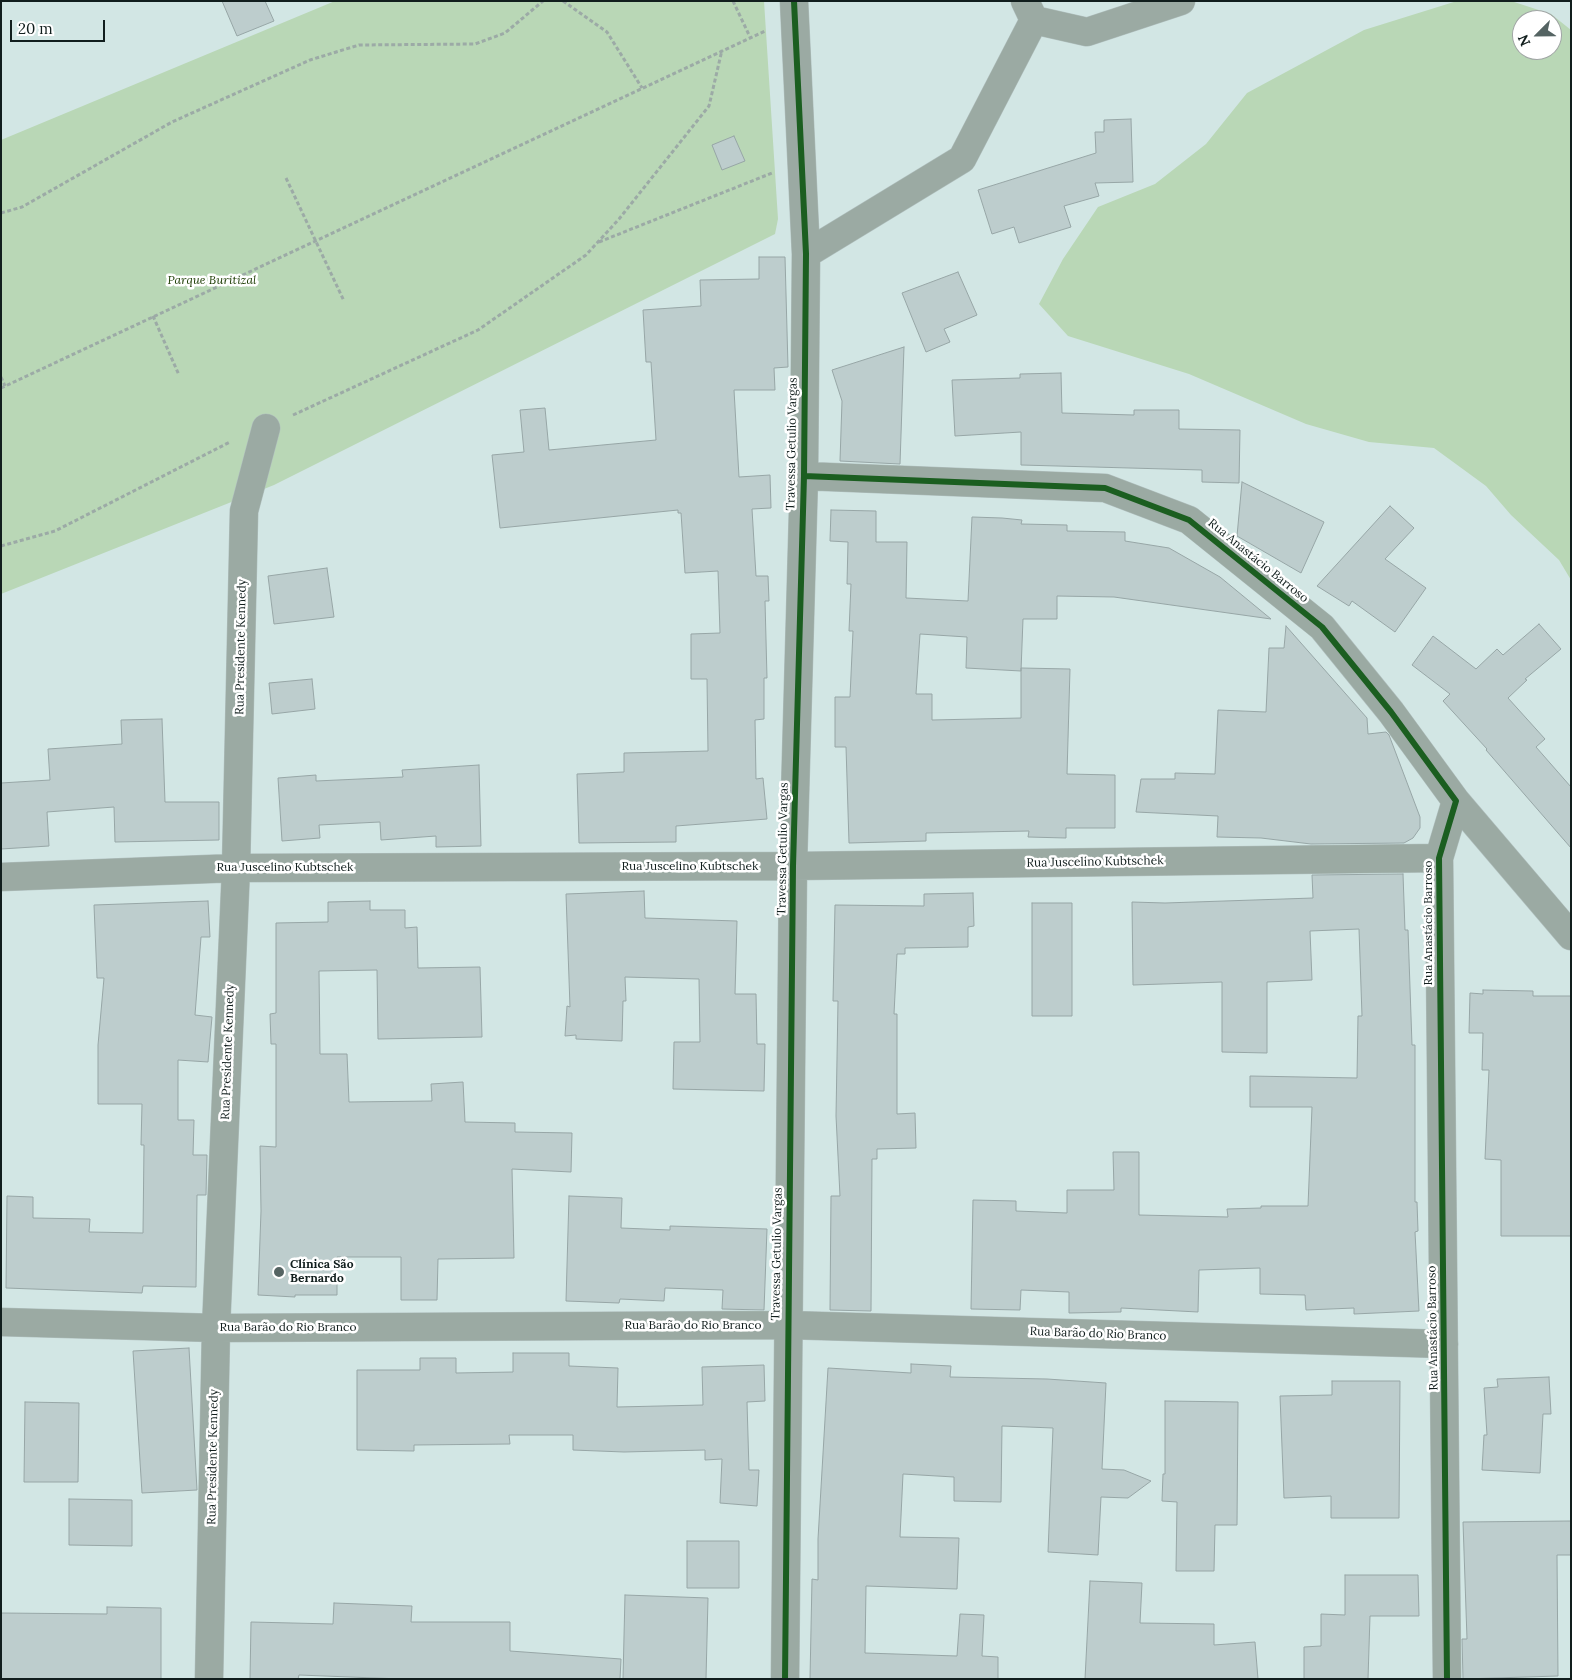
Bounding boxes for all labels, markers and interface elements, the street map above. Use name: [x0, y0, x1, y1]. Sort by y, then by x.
scale bar: [12, 10, 108, 42]
north arrow: [1512, 10, 1562, 60]
text: 20 m: [18, 19, 53, 38]
text: N: [1514, 32, 1535, 49]
park label: Parque Buritizal: [168, 274, 256, 288]
street label: Travessa Getulio Vargas: [784, 377, 800, 511]
street label: Rua Anastácio Barroso: [1205, 516, 1311, 606]
street label: Rua Presidente Kennedy: [233, 579, 249, 715]
street label: Travessa Getulio Vargas: [775, 782, 791, 916]
street label: Rua Juscelino Kubtschek: [1026, 854, 1164, 870]
street label: Rua Juscelino Kubtschek: [621, 860, 759, 874]
street label: Rua Juscelino Kubtschek: [216, 861, 354, 875]
street label: Rua Anastácio Barroso: [1422, 861, 1436, 985]
street label: Rua Presidente Kennedy: [218, 984, 238, 1120]
street label: Travessa Getulio Vargas: [769, 1187, 785, 1321]
place label: Clínica São Bernardo: [290, 1258, 353, 1286]
marker: Clínica São Bernardo: [272, 1265, 286, 1279]
street label: Rua Anastácio Barroso: [1425, 1265, 1441, 1391]
street label: Rua Barão do Rio Branco: [625, 1319, 761, 1333]
street label: Rua Barão do Rio Branco: [220, 1321, 356, 1335]
street label: Rua Barão do Rio Branco: [1029, 1324, 1167, 1344]
street label: Rua Presidente Kennedy: [205, 1389, 221, 1525]

